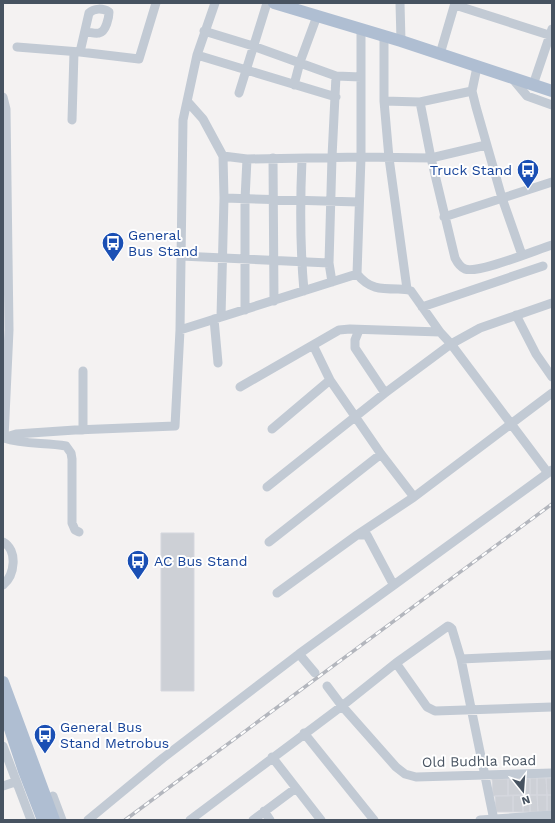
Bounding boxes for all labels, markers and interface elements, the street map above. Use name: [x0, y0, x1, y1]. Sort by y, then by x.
bus stop icon: Truck Stand: [515, 157, 541, 190]
place label: Truck Stand: [430, 162, 512, 178]
place label: General Bus Stand: [128, 227, 198, 259]
bus stop icon: General Bus Stand: [100, 230, 126, 263]
bus stop icon: AC Bus Stand: [125, 548, 151, 581]
place label: AC Bus Stand: [154, 553, 247, 569]
place label: General Bus Stand Metrobus: [60, 719, 169, 751]
bus stop icon: General Bus Stand Metrobus: [32, 722, 58, 755]
street label: Old Budhla Road: [422, 752, 536, 770]
north arrow: [503, 771, 543, 811]
text: N: [520, 793, 532, 807]

